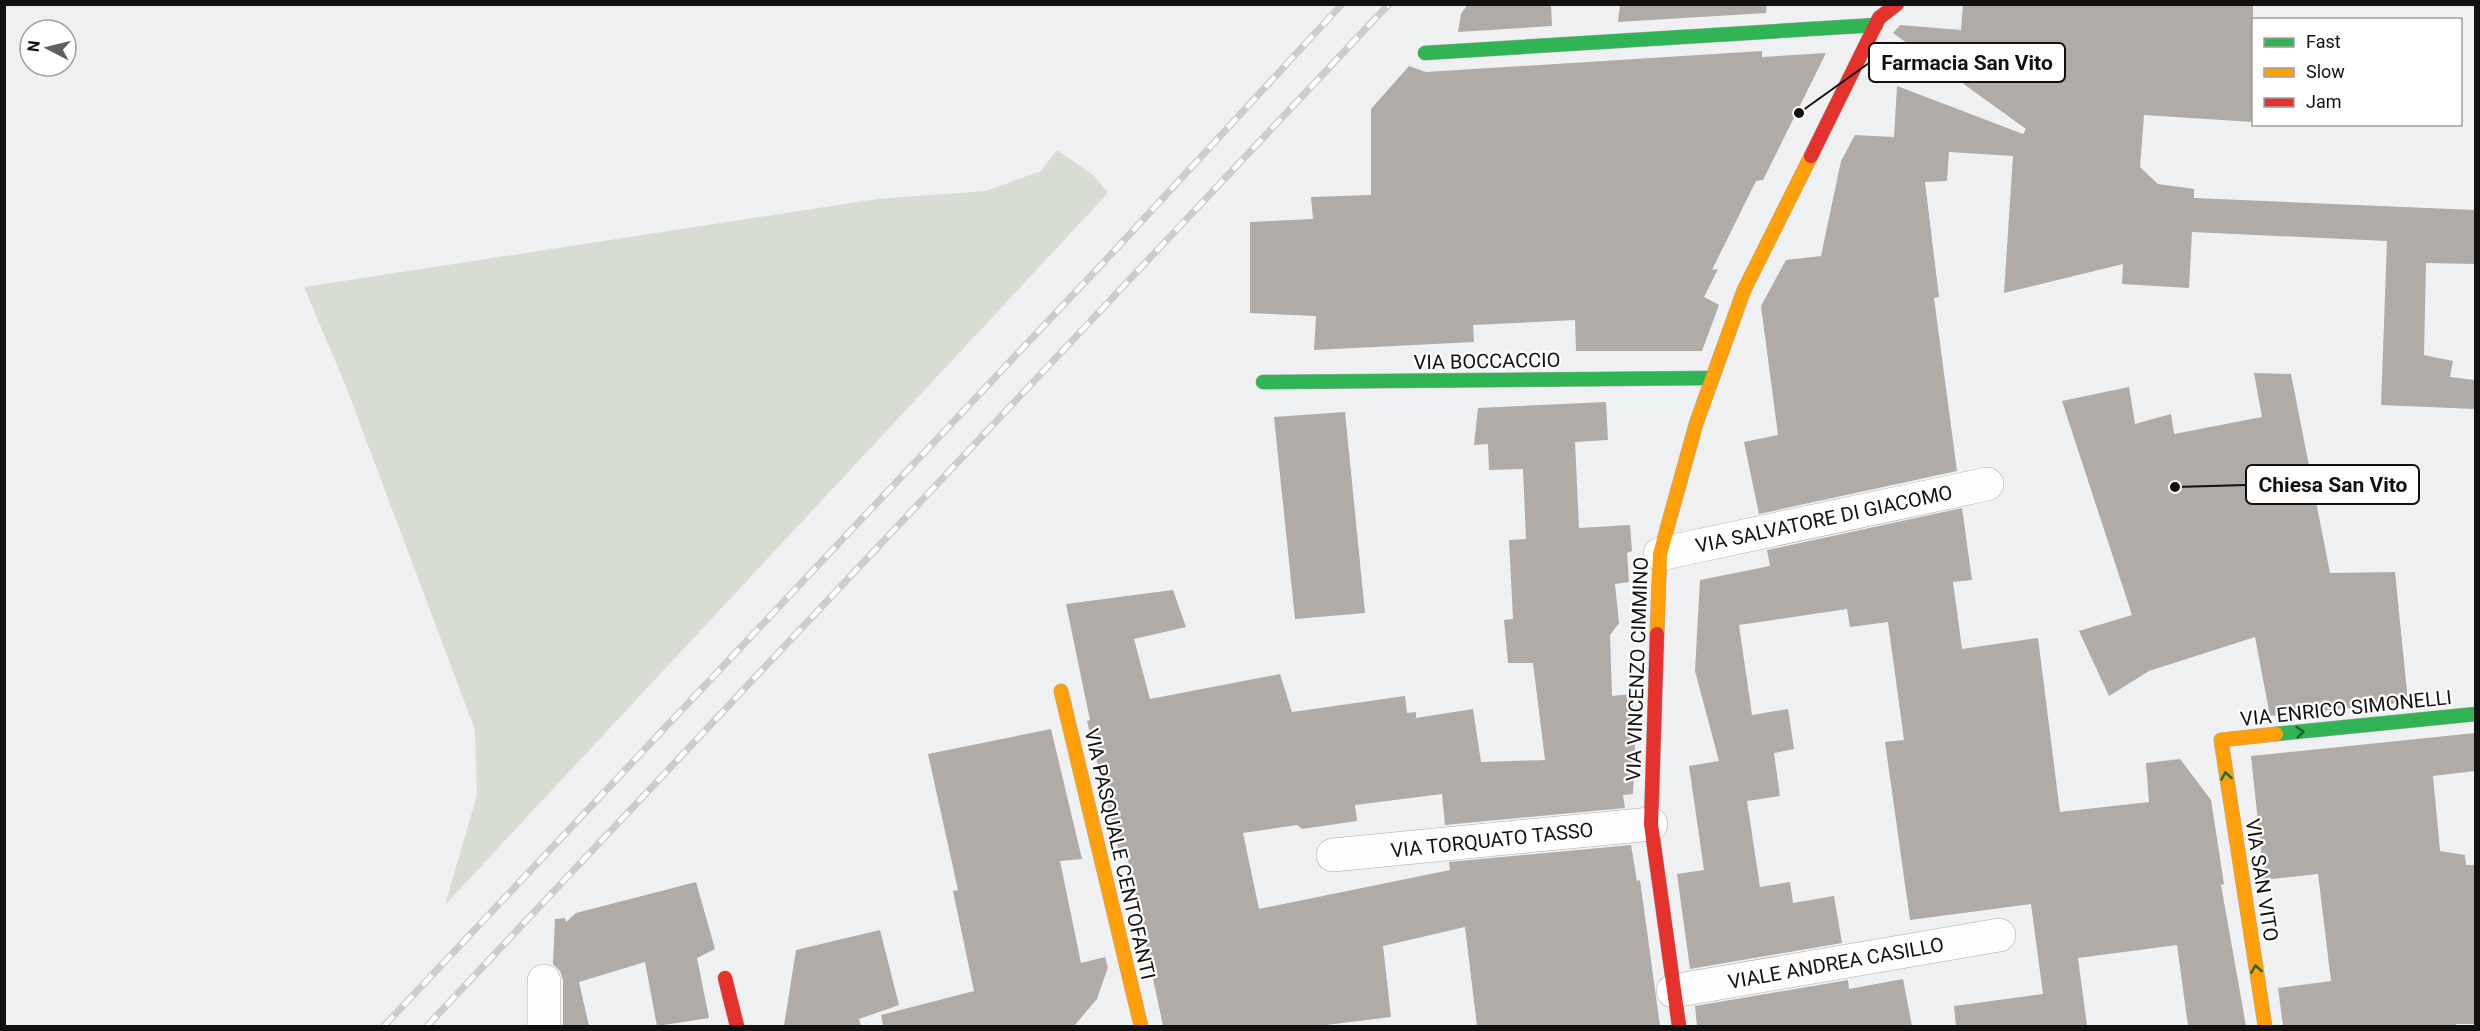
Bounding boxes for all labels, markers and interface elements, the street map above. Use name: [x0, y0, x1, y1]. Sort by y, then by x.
north arrow: [18, 18, 78, 78]
legend: [2252, 18, 2462, 126]
text: Fast: [2306, 31, 2341, 52]
text: N: [23, 39, 44, 53]
callout: Farmacia San Vito: [1869, 43, 2065, 82]
text: Farmacia San Vito: [1881, 51, 2053, 75]
text: Slow: [2306, 61, 2345, 82]
text: Jam: [2306, 91, 2342, 112]
street label: VIA BOCCACCIO: [1413, 348, 1561, 374]
callout: Chiesa San Vito: [2246, 465, 2419, 504]
text: Chiesa San Vito: [2259, 473, 2408, 497]
street label: VIA SALVATORE DI GIACOMO: [1693, 480, 1955, 558]
street label: VIA VINCENZO CIMMINO: [1621, 556, 1653, 782]
street label: VIA ENRICO SIMONELLI: [2239, 685, 2453, 731]
street label: VIA PASQUALE CENTOFANTI: [1079, 726, 1161, 982]
one-way arrow: [2295, 726, 2304, 739]
one-way arrow: [2221, 771, 2233, 781]
street label: VIA TORQUATO TASSO: [1389, 817, 1595, 863]
street label: VIA SAN VITO: [2240, 817, 2284, 943]
street label: VIALE ANDREA CASILLO: [1726, 932, 1946, 994]
one-way arrow: [2251, 964, 2263, 973]

